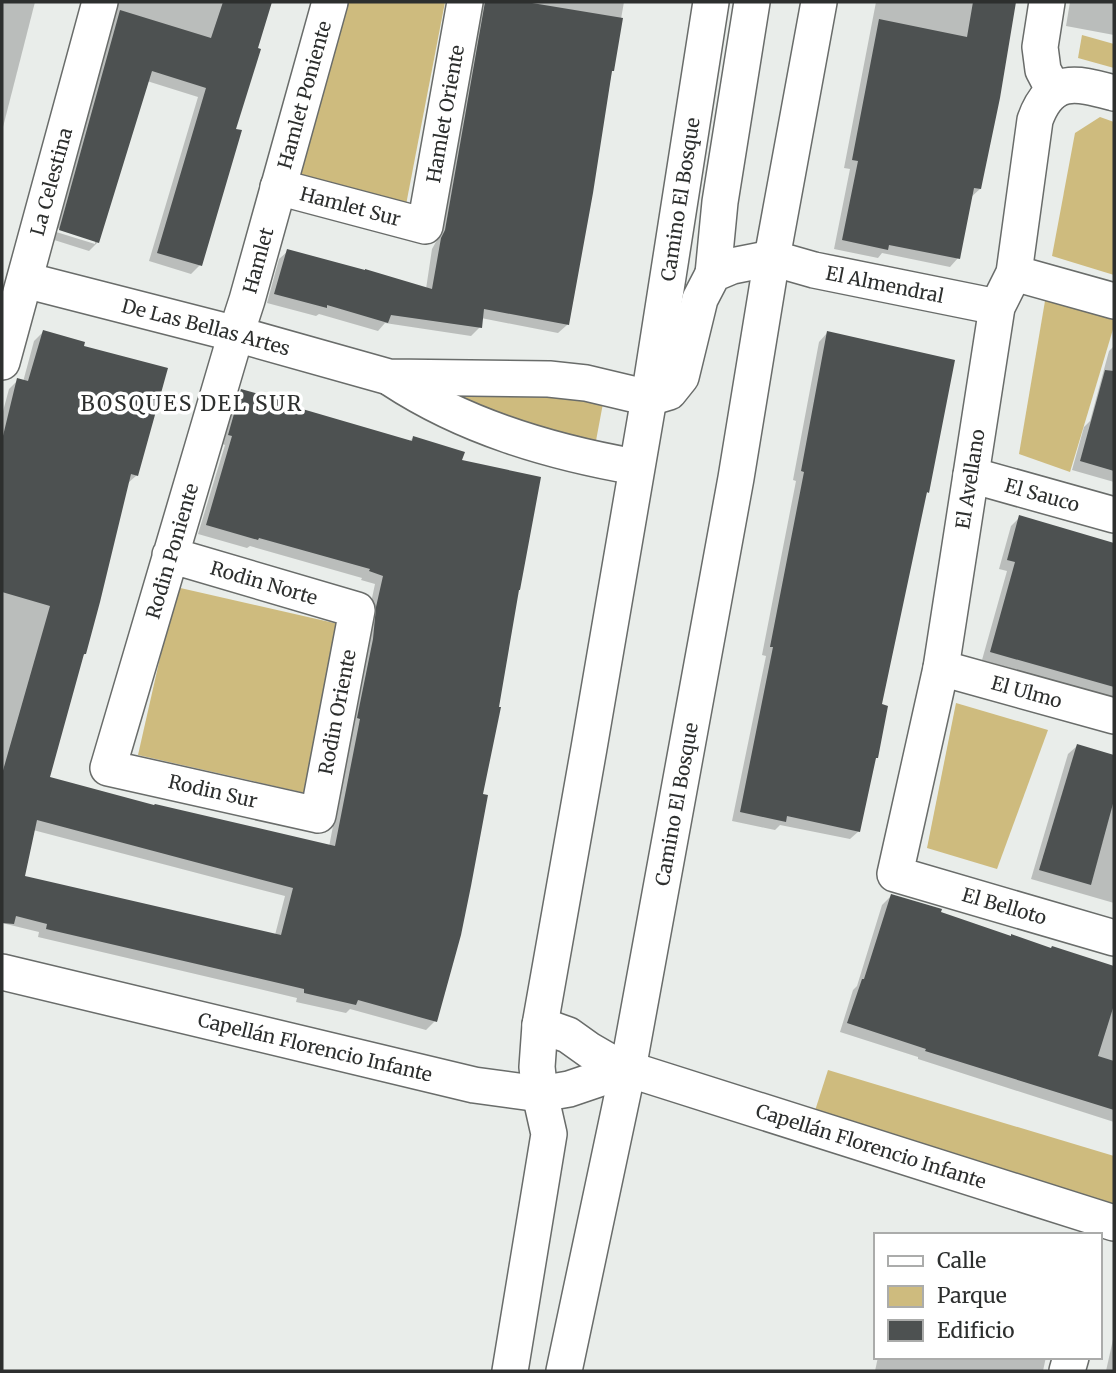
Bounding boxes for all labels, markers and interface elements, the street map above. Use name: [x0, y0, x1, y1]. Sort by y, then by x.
street label: Hamlet Poniente: [272, 18, 336, 172]
street label: Hamlet Oriente: [421, 43, 469, 185]
street label: Camino El Bosque: [655, 116, 705, 283]
street label: La Celestina: [25, 125, 77, 238]
street label: Hamlet Sur: [297, 181, 404, 231]
street label: Hamlet: [237, 224, 279, 296]
street label: El Almendral: [824, 261, 946, 308]
street label: De Las Bellas Artes: [119, 293, 293, 361]
district label: BOSQUES DEL SUR: [80, 390, 304, 417]
street label: El Avellano: [950, 427, 990, 531]
street label: El Sauco: [1002, 473, 1082, 517]
street label: Rodin Poniente: [141, 480, 203, 622]
street label: Rodin Norte: [208, 556, 321, 610]
street label: Rodin Oriente: [313, 647, 361, 777]
street label: El Ulmo: [989, 671, 1065, 713]
street label: Camino El Bosque: [650, 721, 703, 888]
street label: Rodin Sur: [166, 769, 260, 813]
street label: El Belloto: [959, 882, 1049, 930]
street label: Capellán Florencio Infante: [196, 1007, 435, 1087]
street label: Capellán Florencio Infante: [753, 1098, 989, 1194]
legend: [874, 1233, 1102, 1359]
text: Calle: [937, 1247, 986, 1274]
text: Parque: [937, 1282, 1007, 1309]
text: Edificio: [937, 1317, 1014, 1344]

